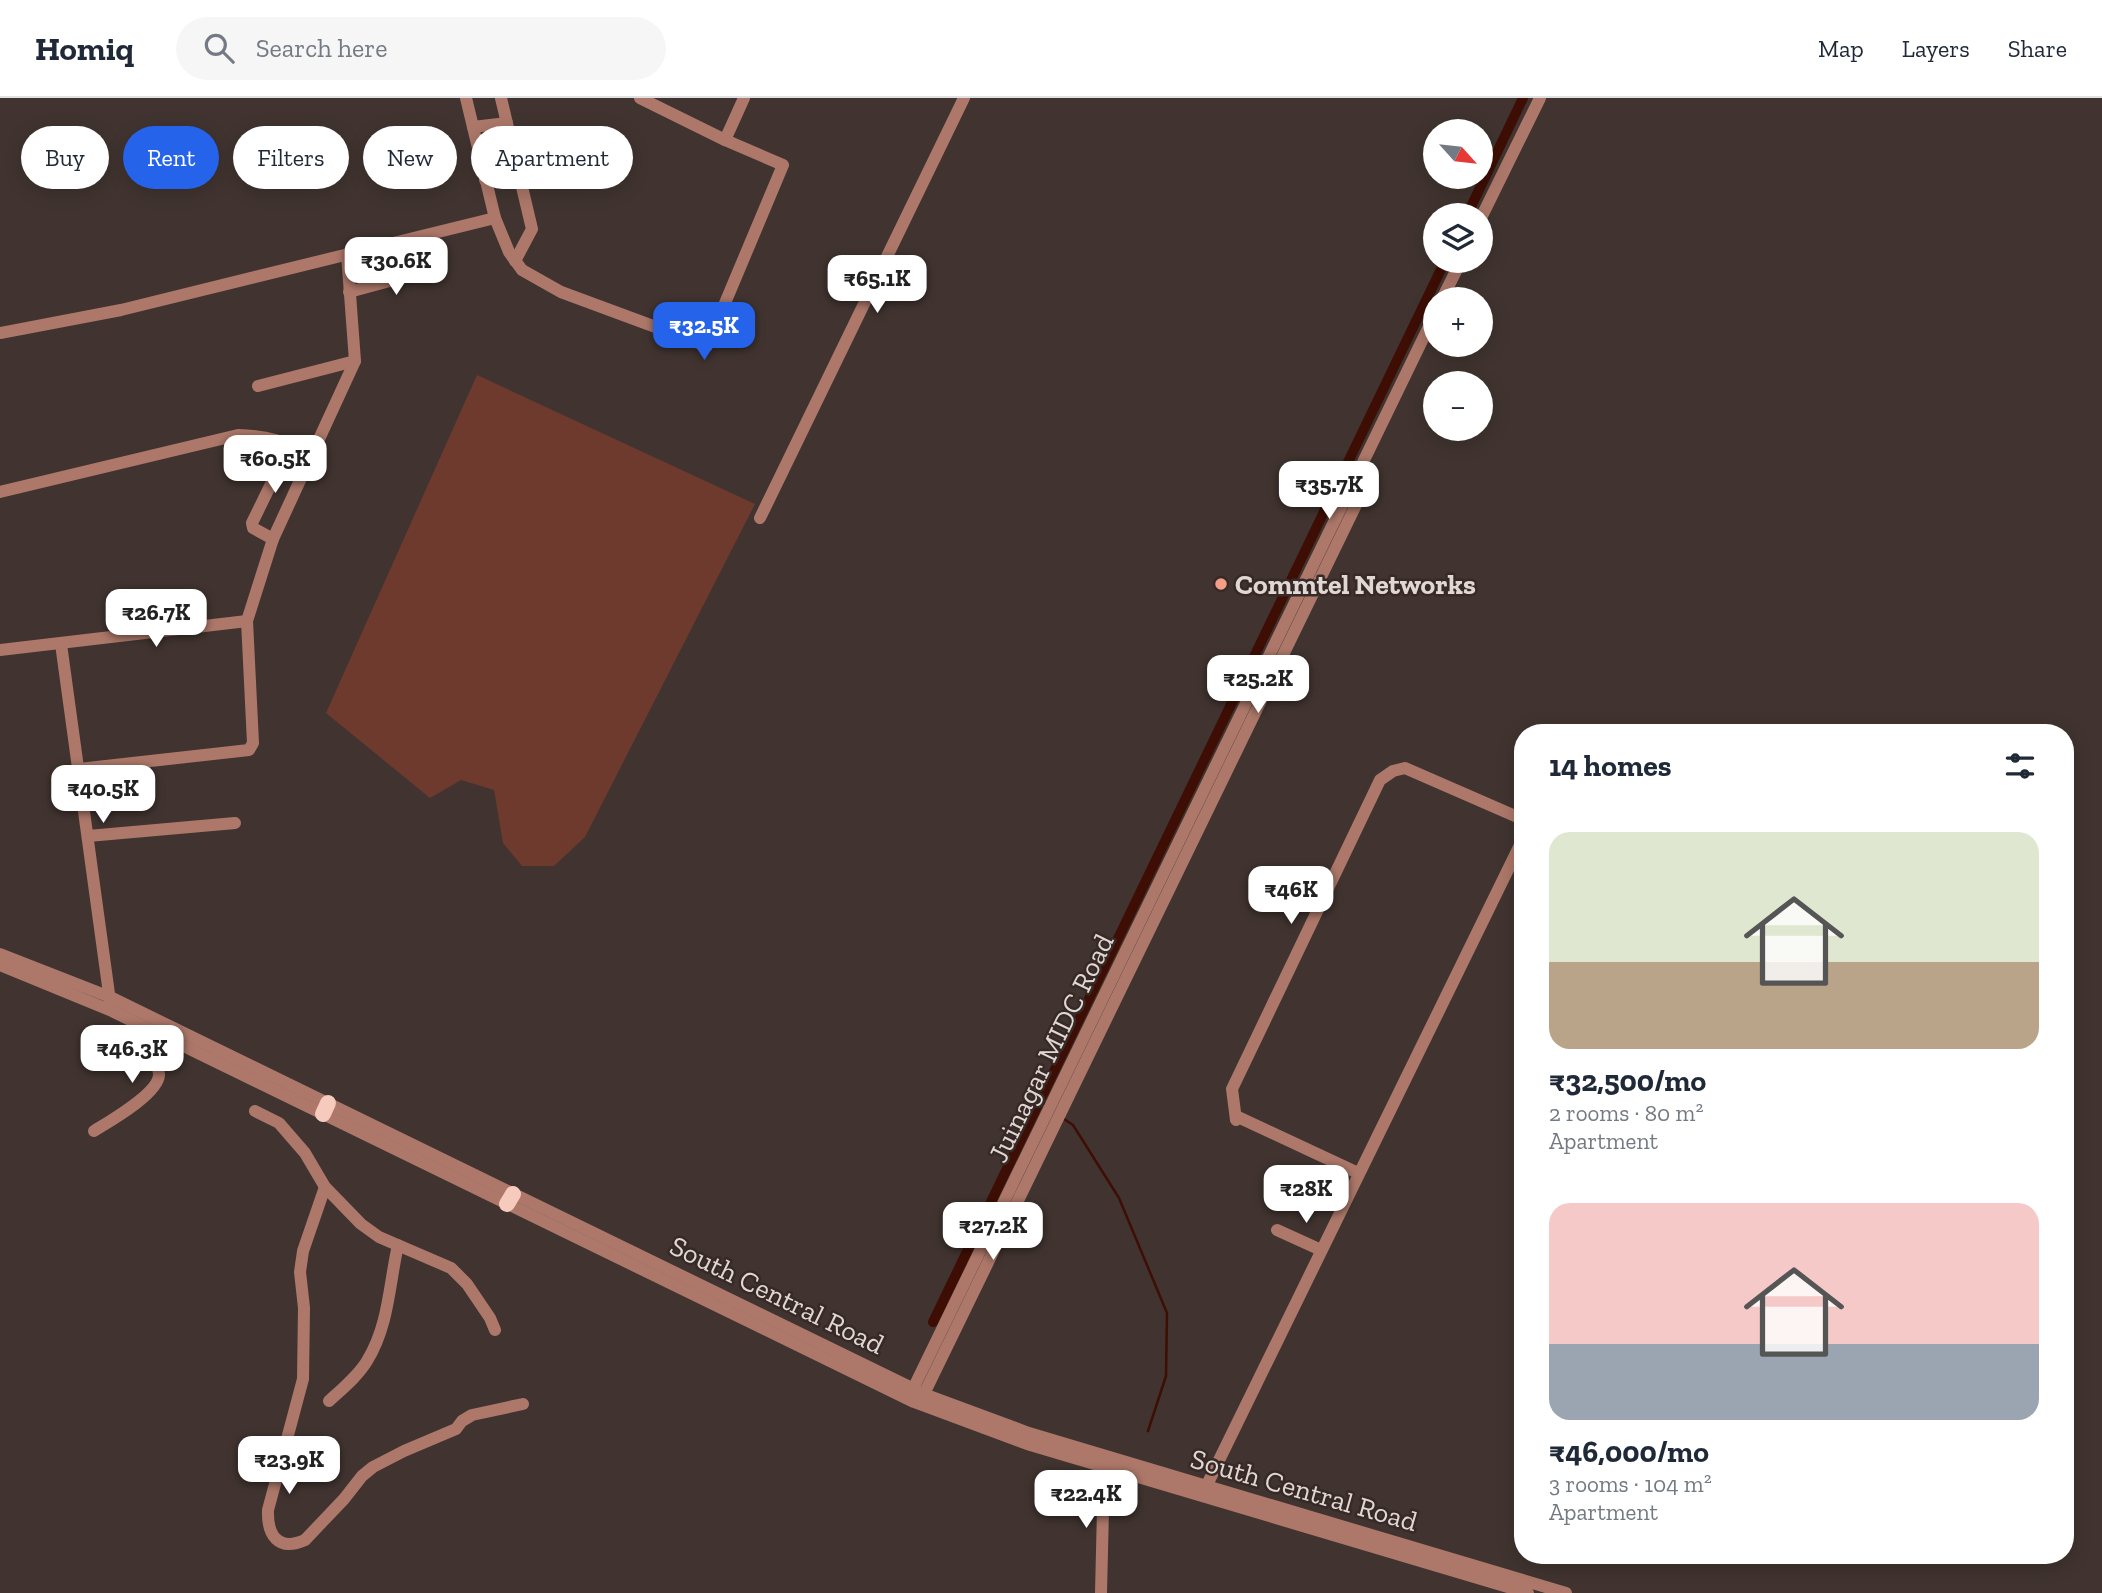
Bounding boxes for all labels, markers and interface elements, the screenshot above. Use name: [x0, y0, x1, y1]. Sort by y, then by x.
search box: [176, 17, 666, 80]
text: Homiq: [35, 29, 134, 68]
icon: search: [200, 29, 238, 67]
text: Search here: [256, 32, 387, 64]
text: Map: [1818, 34, 1864, 63]
text: Layers: [1902, 34, 1970, 63]
text: Share: [2008, 34, 2067, 63]
north arrow: [1423, 119, 1493, 189]
map controls: [1423, 119, 1493, 441]
chip: Buy: [21, 126, 109, 189]
chip: Rent: [123, 126, 219, 189]
chip: Filters: [233, 126, 349, 189]
chip: New: [363, 126, 457, 189]
chip: Apartment: [471, 126, 633, 189]
button: layers: [1423, 203, 1493, 273]
pin: ₹30.6K: [339, 238, 453, 297]
text: ₹30.6K: [361, 246, 431, 274]
pin: ₹65.1K: [820, 256, 934, 315]
text: ₹65.1K: [844, 264, 910, 292]
button: +: [1423, 287, 1493, 357]
pin: ₹32.5K: [647, 302, 761, 362]
text: ₹32.5K: [669, 311, 739, 339]
button: −: [1423, 371, 1493, 441]
pin: ₹60.5K: [218, 436, 332, 495]
text: ₹60.5K: [240, 444, 310, 472]
pin: ₹35.7K: [1272, 462, 1386, 521]
text: ₹35.7K: [1295, 470, 1363, 498]
place label: Commtel Networks: [1235, 568, 1476, 601]
marker: Commtel Networks: [1213, 576, 1229, 592]
pin: ₹26.7K: [99, 589, 213, 649]
text: ₹26.7K: [122, 598, 190, 626]
pin: ₹25.2K: [1201, 656, 1315, 715]
text: ₹25.2K: [1223, 664, 1293, 692]
icon: filters: [2001, 747, 2039, 785]
text: 14 homes: [1549, 748, 1672, 784]
pin: ₹40.5K: [46, 766, 160, 825]
text: ₹40.5K: [67, 774, 139, 802]
pin: ₹46K: [1250, 866, 1332, 926]
text: ₹46K: [1264, 875, 1318, 903]
icon: home: [1731, 878, 1857, 1004]
street label: Juinagar MIDC Road: [981, 928, 1121, 1168]
pin: ₹46.3K: [75, 1026, 189, 1085]
text: ₹46.3K: [97, 1034, 167, 1062]
text: ₹32,500/mo: [1549, 1063, 1706, 1099]
text: 2 rooms · 80 m²: [1549, 1099, 1703, 1127]
text: Apartment: [1549, 1127, 1658, 1155]
pin: ₹28K: [1265, 1166, 1347, 1225]
text: ₹28K: [1280, 1174, 1332, 1202]
pin: ₹27.2K: [936, 1202, 1050, 1262]
text: ₹27.2K: [959, 1211, 1027, 1239]
street label: South Central Road: [665, 1229, 889, 1361]
icon: home: [1731, 1249, 1857, 1375]
text: ₹46,000/mo: [1549, 1434, 1709, 1470]
pin: ₹23.9K: [232, 1436, 346, 1496]
street label: South Central Road: [1187, 1442, 1421, 1538]
text: ₹23.9K: [254, 1445, 324, 1473]
pin: ₹22.4K: [1029, 1470, 1143, 1530]
text: 3 rooms · 104 m²: [1549, 1470, 1712, 1498]
text: ₹22.4K: [1051, 1479, 1121, 1507]
text: Apartment: [1549, 1498, 1658, 1526]

